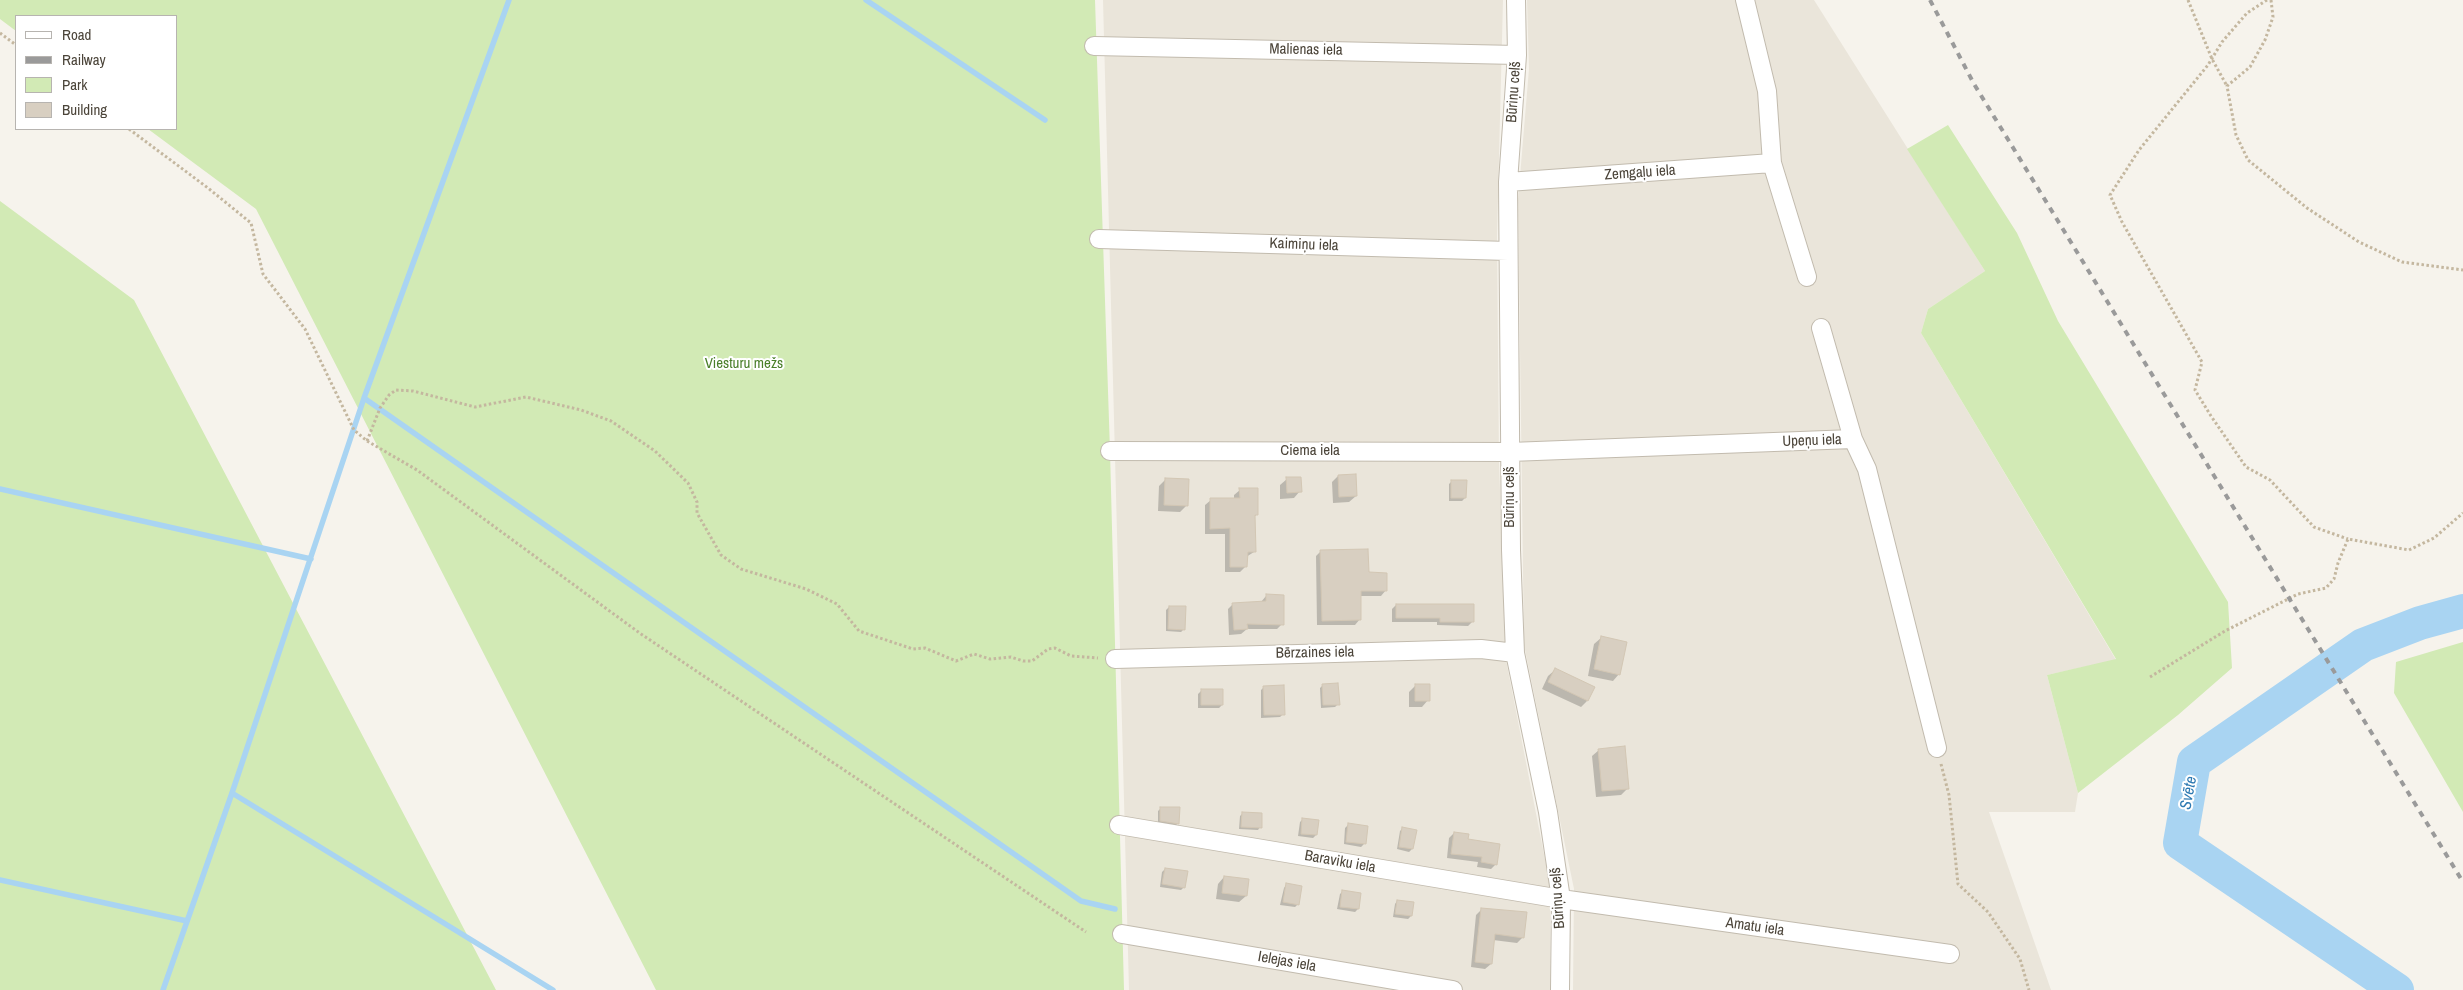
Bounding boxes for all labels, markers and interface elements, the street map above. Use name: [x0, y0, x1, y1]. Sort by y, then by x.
legend: [15, 15, 178, 130]
text: Road: [62, 24, 91, 45]
street label: Malienas iela: [1269, 40, 1343, 60]
text: Railway: [62, 49, 106, 70]
street label: Būriņu ceļš: [1503, 61, 1525, 123]
text: Park: [62, 74, 87, 95]
text: Building: [62, 99, 107, 120]
street label: Zemgaļu iela: [1604, 162, 1676, 184]
street label: Kaimiņu iela: [1269, 235, 1339, 255]
park label: Viesturu mežs: [705, 355, 783, 373]
street label: Upeņu iela: [1782, 431, 1842, 451]
street label: Ciema iela: [1280, 442, 1340, 460]
street label: Būriņu ceļš: [1501, 466, 1519, 528]
street label: Bērzaines iela: [1276, 643, 1354, 663]
water label: Svēte: [2177, 775, 2201, 811]
street label: Baraviku iela: [1303, 847, 1377, 877]
street label: Būriņu ceļš: [1547, 867, 1569, 929]
street label: Amatu iela: [1725, 914, 1785, 940]
street label: Ielejas iela: [1256, 948, 1318, 976]

